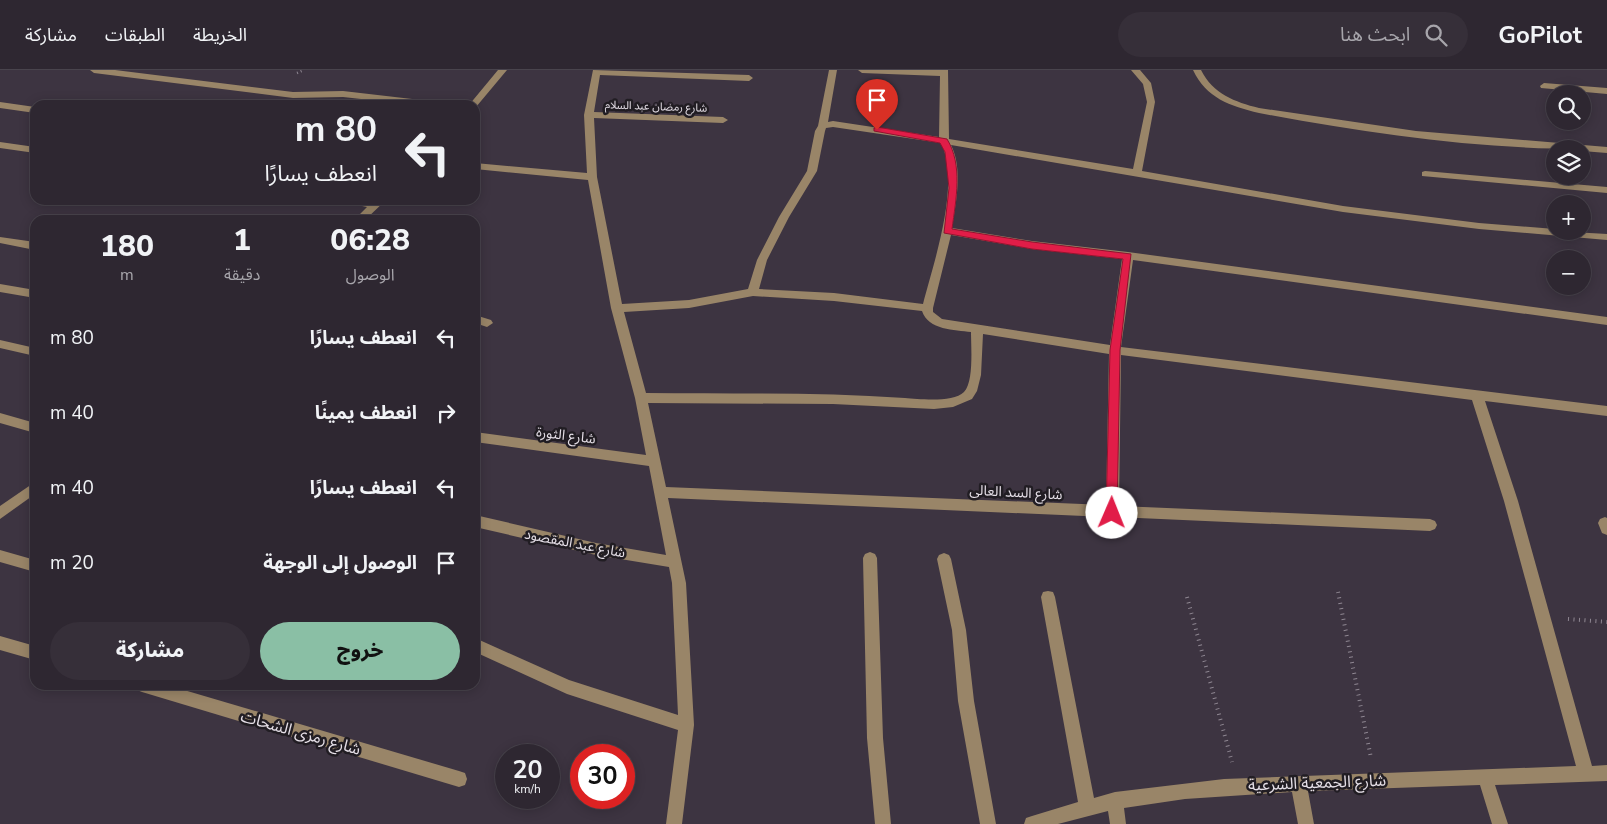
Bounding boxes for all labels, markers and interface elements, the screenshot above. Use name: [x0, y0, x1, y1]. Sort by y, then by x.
search box: [1118, 12, 1468, 57]
text: GoPilot: [1498, 19, 1582, 51]
icon: search: [1422, 21, 1450, 49]
text: ابحث هنا: [1340, 22, 1410, 48]
text: مشاركة: [25, 23, 77, 47]
text: الطبقات: [105, 23, 165, 47]
text: الخريطة: [193, 23, 247, 47]
pin: [856, 79, 898, 130]
map controls: [1546, 85, 1591, 295]
button: search: [1546, 85, 1591, 130]
icon: arrive: [863, 86, 891, 114]
street label: شارع رمضان عبد السلام: [605, 97, 708, 116]
text: 80 m: [295, 106, 377, 153]
icon: left: [395, 120, 460, 185]
button: layers: [1546, 140, 1591, 185]
text: انعطف يسارًا: [265, 159, 377, 189]
button: +: [1546, 195, 1591, 240]
text: 1: [233, 220, 251, 261]
text: 06:28: [330, 220, 410, 261]
text: 180: [100, 226, 154, 267]
button: −: [1546, 250, 1591, 295]
text: m: [120, 264, 134, 286]
text: دقيقة: [224, 264, 260, 286]
text: الوصول: [346, 264, 394, 286]
icon: left: [432, 324, 460, 352]
text: 80 m: [50, 325, 94, 351]
text: انعطف يسارًا: [310, 325, 417, 351]
icon: right: [432, 399, 460, 427]
text: 40 m: [50, 400, 94, 426]
text: انعطف يمينًا: [315, 400, 417, 426]
street label: شارع الثورة: [535, 422, 597, 450]
icon: left: [432, 474, 460, 502]
text: 40 m: [50, 475, 94, 501]
text: انعطف يسارًا: [310, 475, 417, 501]
street label: شارع السد العالى: [969, 481, 1063, 505]
position arrow: [1085, 486, 1137, 538]
street label: شارع عبد المقصود: [523, 524, 627, 564]
icon: arrive: [432, 549, 460, 577]
text: 20 m: [50, 550, 94, 576]
text: الوصول إلى الوجهة: [263, 550, 417, 576]
button: مشاركة: [50, 622, 250, 680]
button: خروج: [260, 622, 460, 680]
street label: شارع رمزى الشحات: [238, 705, 363, 762]
speed limit sign: 30: [570, 744, 635, 809]
text: 20: [512, 753, 543, 787]
street label: شارع الجمعية الشرعية: [1248, 770, 1387, 797]
text: km/h: [514, 781, 541, 797]

